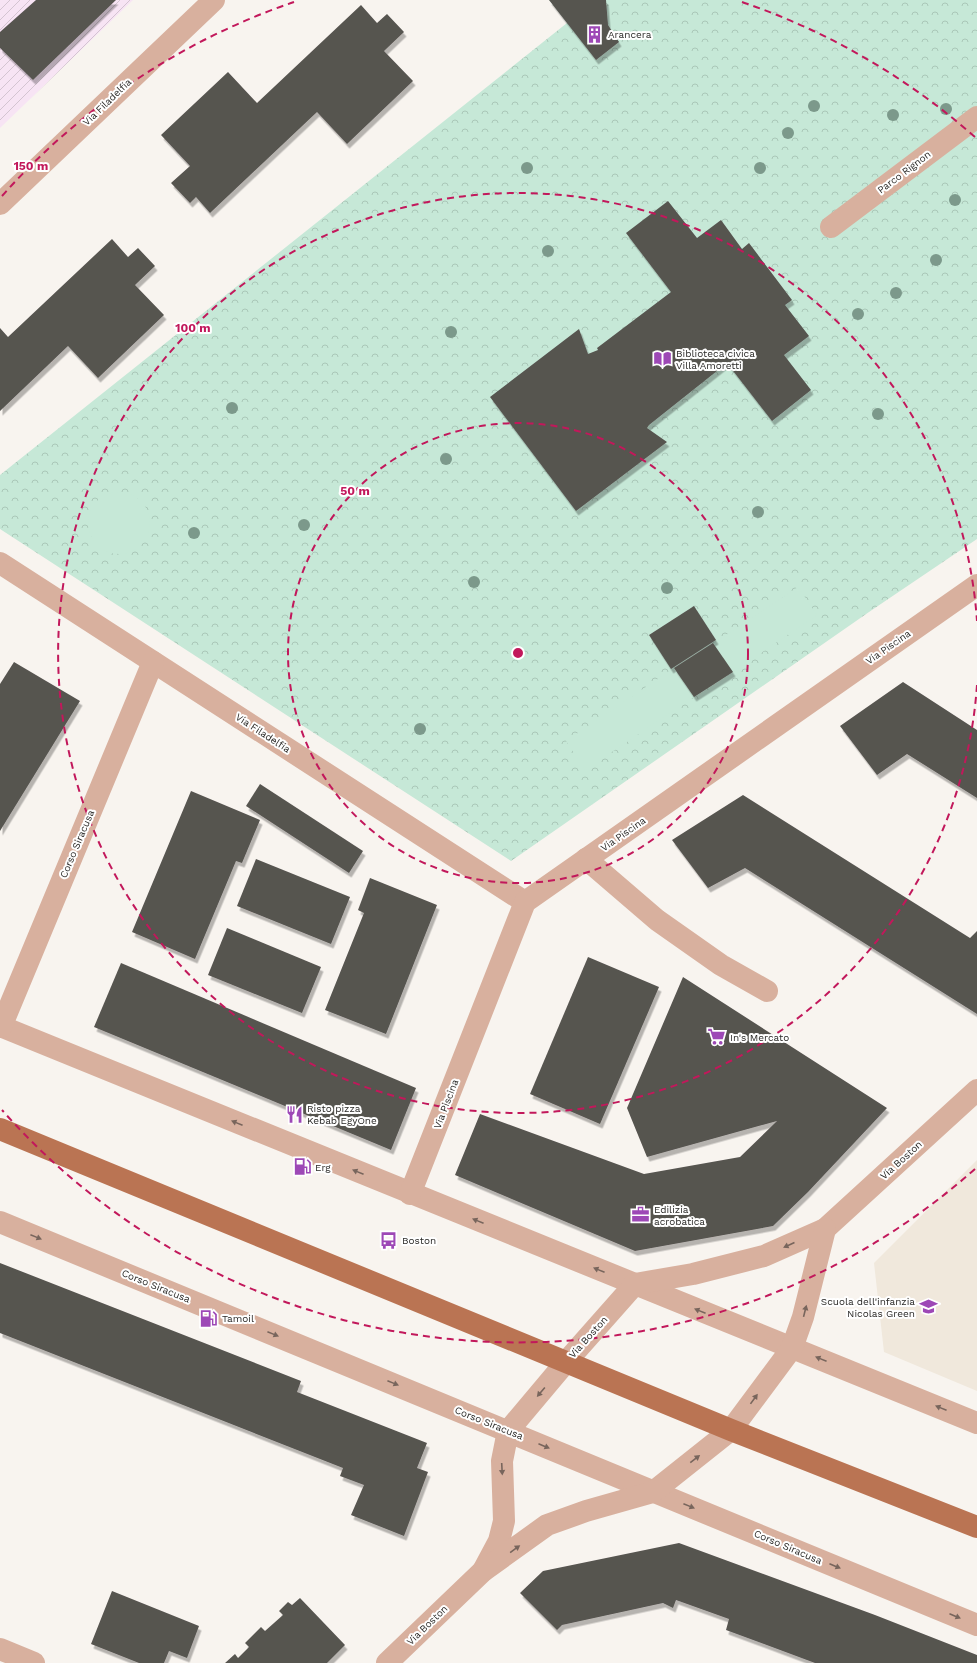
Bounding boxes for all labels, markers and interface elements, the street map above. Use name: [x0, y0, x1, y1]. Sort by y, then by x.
building icon: Arancera: [585, 24, 605, 44]
place label: Arancera: [608, 29, 652, 40]
street label: Via Filadelfia: [81, 76, 134, 128]
street label: Parco Rignon: [875, 148, 933, 196]
text: 150 m: [14, 159, 48, 173]
text: 100 m: [175, 321, 211, 335]
place label: Biblioteca civica Villa Amoretti: [676, 348, 755, 371]
library icon: Biblioteca civica Villa Amoretti: [653, 349, 673, 369]
text: 50 m: [340, 484, 370, 498]
street label: Via Piscina: [863, 627, 913, 666]
centre of rings: [511, 646, 525, 660]
street label: Via Filadelfia: [234, 711, 293, 755]
street label: Corso Siracusa: [58, 808, 96, 880]
street label: Via Piscina: [598, 814, 648, 853]
supermarket icon: In's Mercato: [707, 1027, 727, 1047]
place label: In's Mercato: [730, 1032, 789, 1043]
street label: Via Piscina: [432, 1077, 461, 1130]
place label: Risto pizza Kebab EgyOne: [307, 1103, 377, 1126]
restaurant icon: Risto pizza Kebab EgyOne: [284, 1104, 304, 1124]
one-way arrow: [231, 1120, 243, 1126]
street label: Via Boston: [878, 1138, 924, 1182]
fuel station icon: Erg: [292, 1157, 312, 1177]
place label: Erg: [315, 1162, 331, 1173]
one-way arrow: [351, 1169, 363, 1175]
place label: Edilizia acrobatica: [654, 1204, 705, 1227]
office icon: Edilizia acrobatica: [631, 1205, 651, 1225]
one-way arrow: [472, 1218, 484, 1224]
bus stop icon: Boston: [379, 1230, 399, 1250]
one-way arrow: [31, 1234, 43, 1240]
place label: Boston: [402, 1235, 436, 1246]
one-way arrow: [783, 1241, 795, 1248]
one-way arrow: [592, 1266, 604, 1272]
street label: Corso Siracusa: [120, 1267, 192, 1305]
place label: Scuola dell'infanzia Nicolas Green: [821, 1296, 915, 1319]
school or university icon: Scuola dell'infanzia Nicolas Green: [918, 1297, 938, 1317]
one-way arrow: [802, 1304, 808, 1317]
fuel station icon: Tamoil: [199, 1308, 219, 1328]
one-way arrow: [694, 1308, 705, 1314]
place label: Tamoil: [222, 1313, 254, 1324]
street label: Via Boston: [566, 1314, 610, 1360]
one-way arrow: [267, 1331, 278, 1337]
one-way arrow: [815, 1356, 826, 1362]
one-way arrow: [388, 1381, 400, 1387]
one-way arrow: [536, 1386, 545, 1397]
one-way arrow: [750, 1394, 758, 1404]
street label: Corso Siracusa: [453, 1404, 525, 1442]
one-way arrow: [935, 1405, 946, 1411]
one-way arrow: [539, 1443, 550, 1449]
one-way arrow: [689, 1455, 700, 1463]
one-way arrow: [499, 1463, 505, 1476]
one-way arrow: [684, 1504, 696, 1510]
street label: Corso Siracusa: [752, 1528, 824, 1566]
one-way arrow: [510, 1545, 520, 1553]
one-way arrow: [830, 1563, 841, 1569]
street label: Via Boston: [404, 1603, 450, 1647]
one-way arrow: [950, 1613, 961, 1619]

